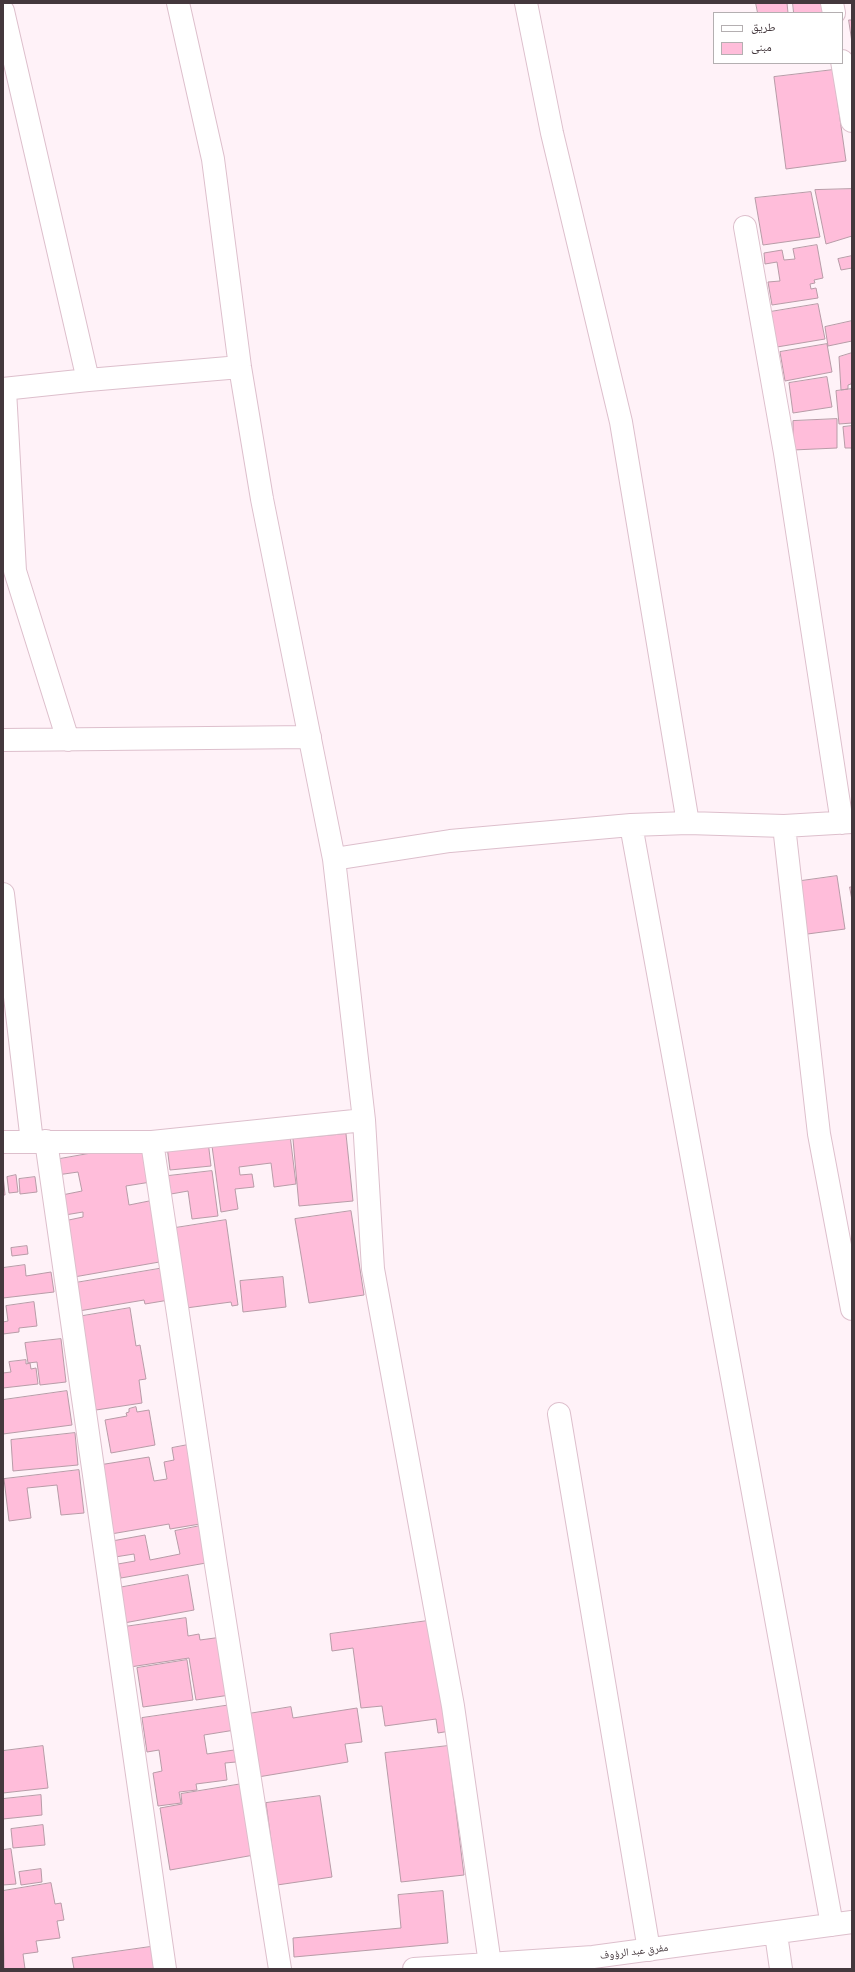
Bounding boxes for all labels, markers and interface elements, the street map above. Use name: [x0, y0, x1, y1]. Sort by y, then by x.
legend: [713, 12, 843, 64]
text: طريق: [751, 20, 776, 35]
text: مبنى: [751, 40, 772, 55]
street label: مفرق عبد الرؤوف: [599, 1941, 669, 1963]

